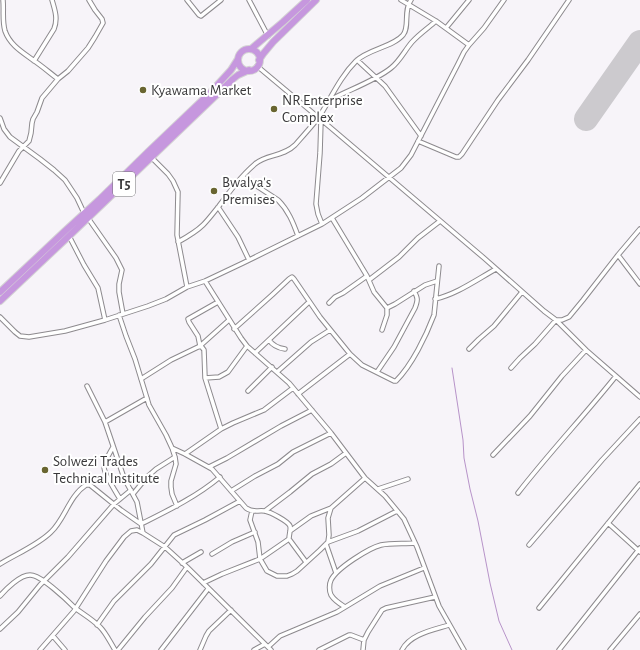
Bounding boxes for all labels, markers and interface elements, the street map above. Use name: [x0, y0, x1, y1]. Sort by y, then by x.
place label: Kyawama Market: [151, 83, 252, 98]
marker: Kyawama Market: [138, 85, 148, 95]
place label: NR Enterprise Complex: [282, 93, 363, 125]
marker: NR Enterprise Complex: [269, 104, 279, 114]
road number: T5: [113, 172, 135, 196]
place label: Bwalya's Premises: [222, 175, 275, 207]
marker: Bwalya's Premises: [209, 186, 219, 196]
place label: Solwezi Trades Technical Institute: [53, 454, 159, 486]
marker: Solwezi Trades Technical Institute: [40, 465, 50, 475]

